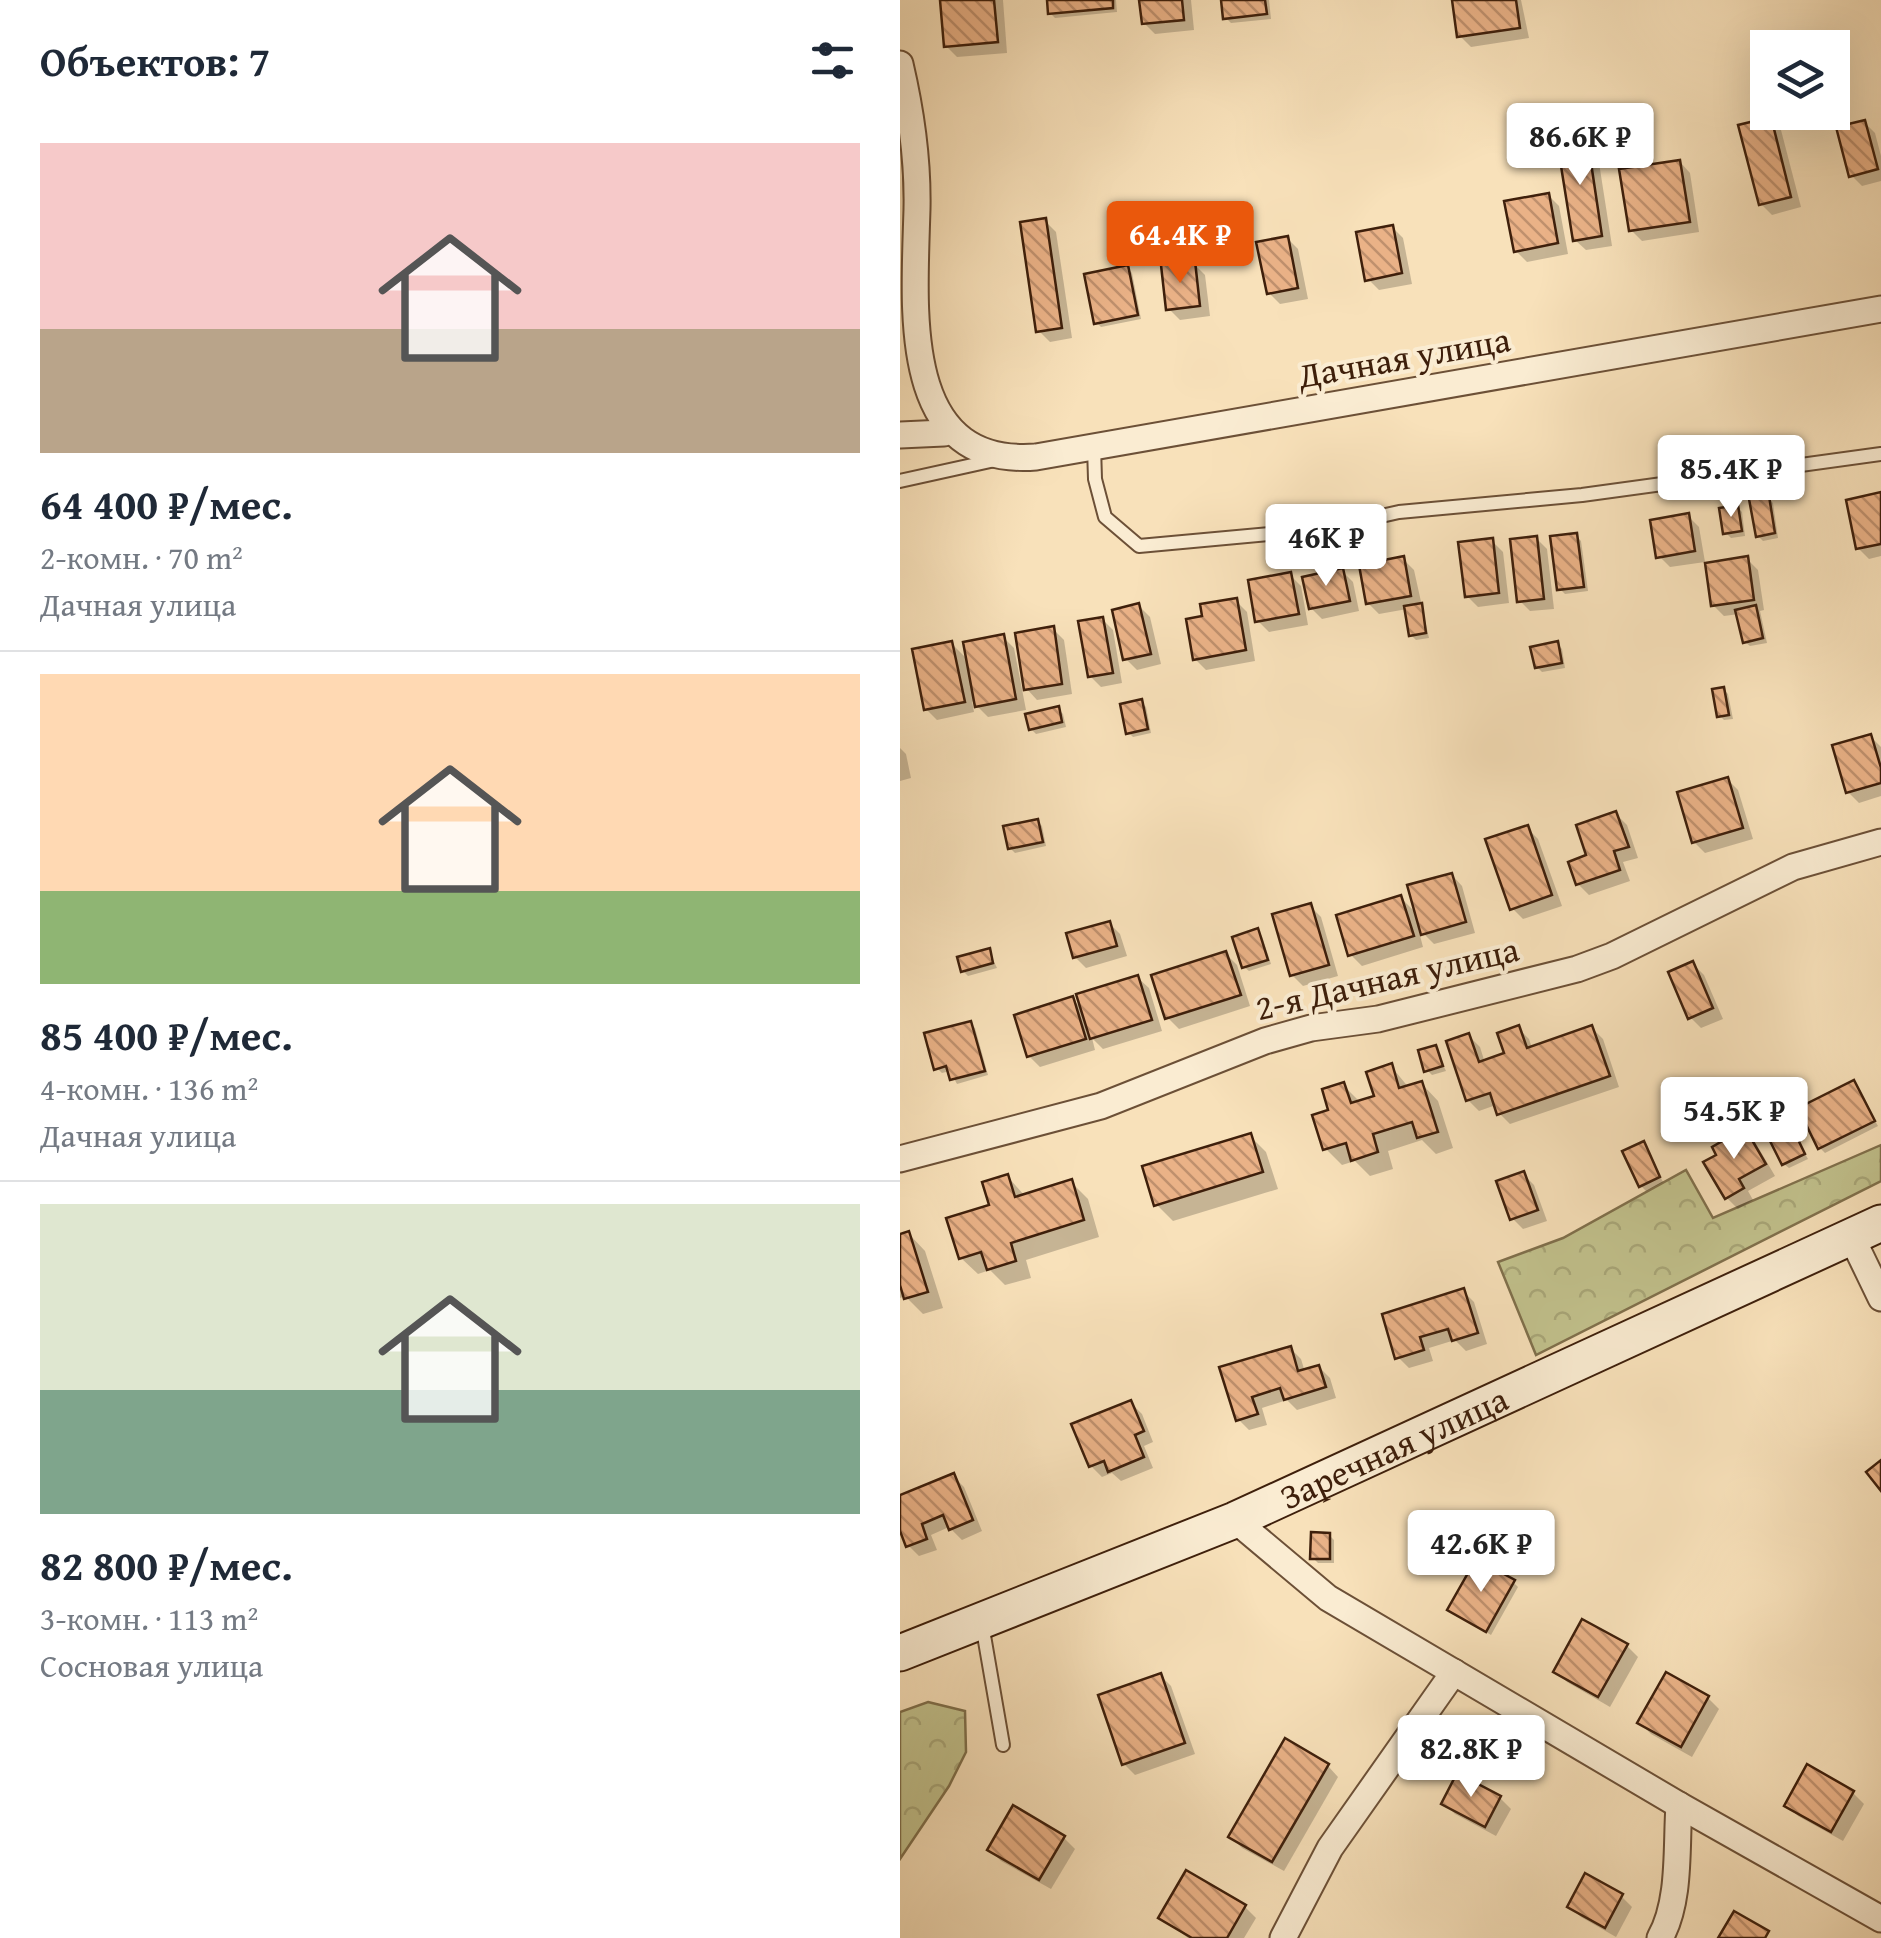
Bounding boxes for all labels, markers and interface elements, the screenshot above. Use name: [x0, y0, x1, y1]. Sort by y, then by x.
text: Объектов: 7: [40, 30, 270, 91]
map controls: [1750, 30, 1850, 130]
button: layers: [1750, 30, 1850, 130]
icon: filters: [805, 33, 860, 88]
pin: 86.6K ₽: [1488, 103, 1672, 188]
text: 86.6K ₽: [1529, 112, 1631, 159]
pin: 64.4K ₽: [1088, 201, 1272, 286]
icon: home: [360, 208, 540, 388]
text: 64.4K ₽: [1129, 210, 1231, 257]
street label: Дачная улица: [1293, 313, 1514, 401]
pin: 85.4K ₽: [1639, 435, 1823, 520]
text: 85.4K ₽: [1680, 444, 1782, 491]
text: 64 400 ₽/мес.: [40, 473, 293, 534]
pin: 46K ₽: [1256, 504, 1396, 589]
text: 46K ₽: [1288, 513, 1365, 560]
text: 2-комн. · 70 m²: [40, 534, 243, 581]
text: Дачная улица: [40, 581, 236, 628]
icon: home: [360, 739, 540, 919]
street label: 2-я Дачная улица: [1250, 923, 1524, 1033]
text: 85 400 ₽/мес.: [40, 1004, 293, 1065]
text: 4-комн. · 136 m²: [40, 1065, 258, 1112]
pin: 54.5K ₽: [1642, 1077, 1826, 1162]
text: 54.5K ₽: [1683, 1086, 1785, 1133]
text: Дачная улица: [40, 1112, 236, 1159]
icon: home: [360, 1269, 540, 1449]
street label: Заречная улица: [1271, 1372, 1516, 1522]
pin: 42.6K ₽: [1389, 1510, 1573, 1595]
text: 42.6K ₽: [1430, 1519, 1532, 1566]
text: 82 800 ₽/мес.: [40, 1534, 293, 1595]
text: 3-комн. · 113 m²: [40, 1595, 258, 1642]
text: Сосновая улица: [40, 1642, 263, 1689]
pin: 82.8K ₽: [1379, 1715, 1563, 1800]
text: 82.8K ₽: [1420, 1724, 1522, 1771]

